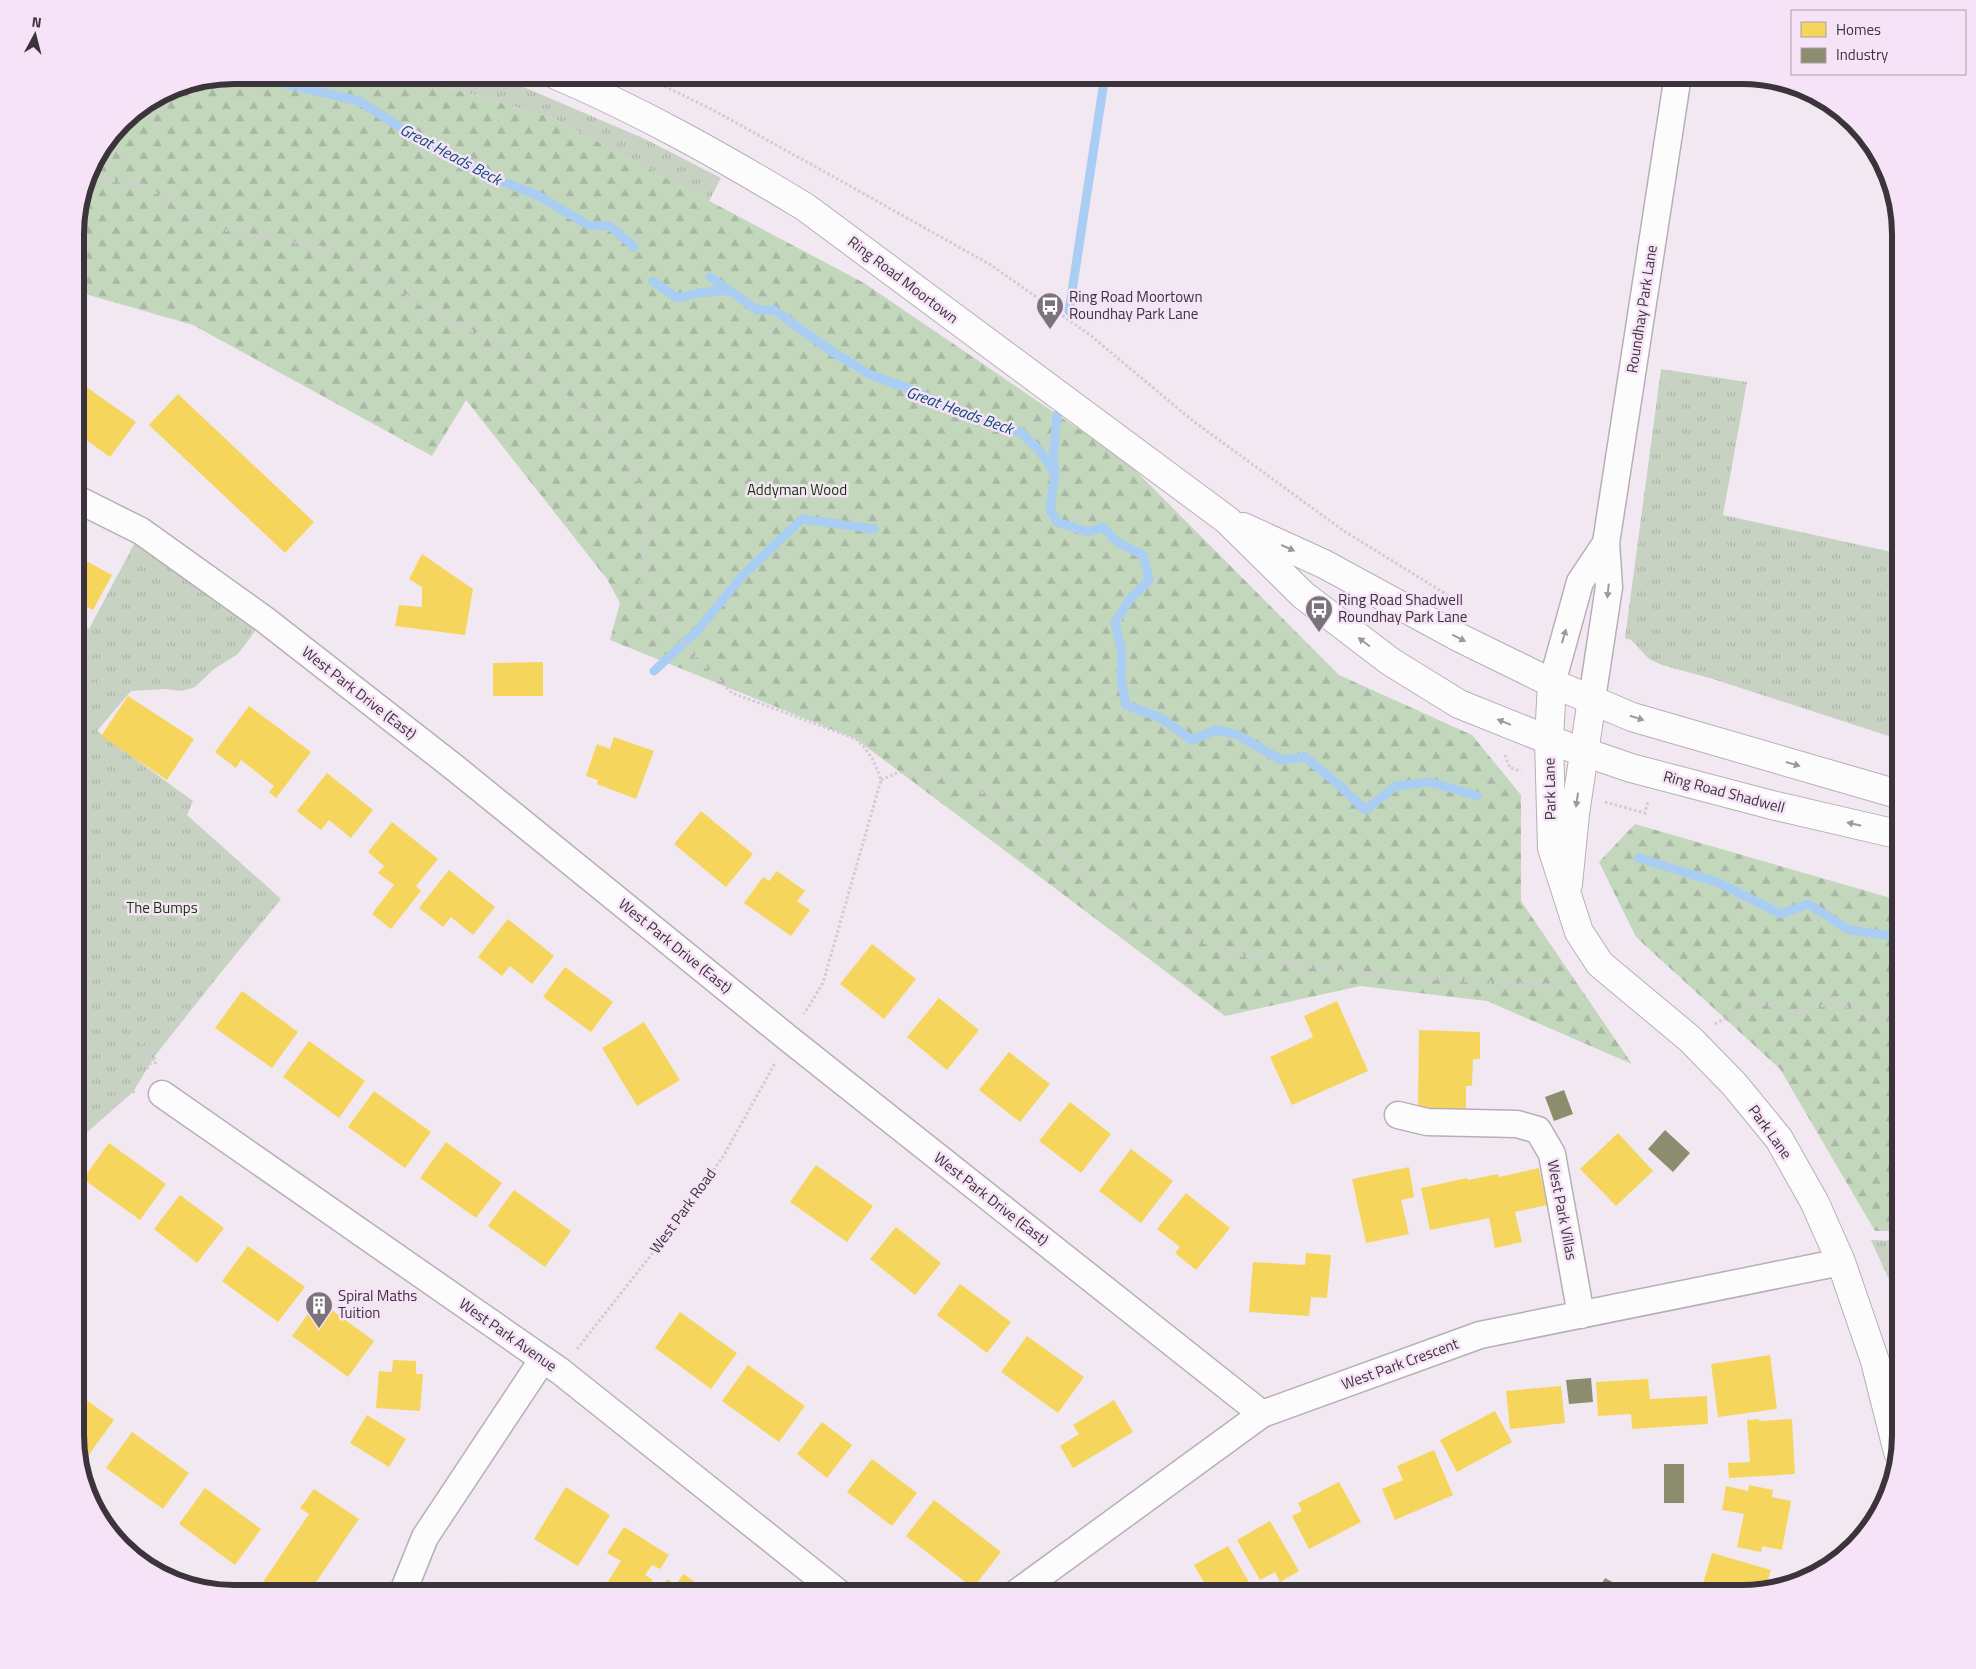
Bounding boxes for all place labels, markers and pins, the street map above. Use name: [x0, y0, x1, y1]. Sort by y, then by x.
place label: Ring Road Moortown Roundhay Park Lane: [1069, 285, 1203, 325]
bus stop icon: Ring Road Moortown Roundhay Park Lane: [1035, 291, 1065, 330]
place label: Ring Road Shadwell Roundhay Park Lane: [1338, 588, 1467, 628]
bus stop icon: Ring Road Shadwell Roundhay Park Lane: [1304, 594, 1334, 633]
place label: Spiral Maths Tuition: [338, 1284, 417, 1324]
building icon: Spiral Maths Tuition: [304, 1290, 334, 1329]

